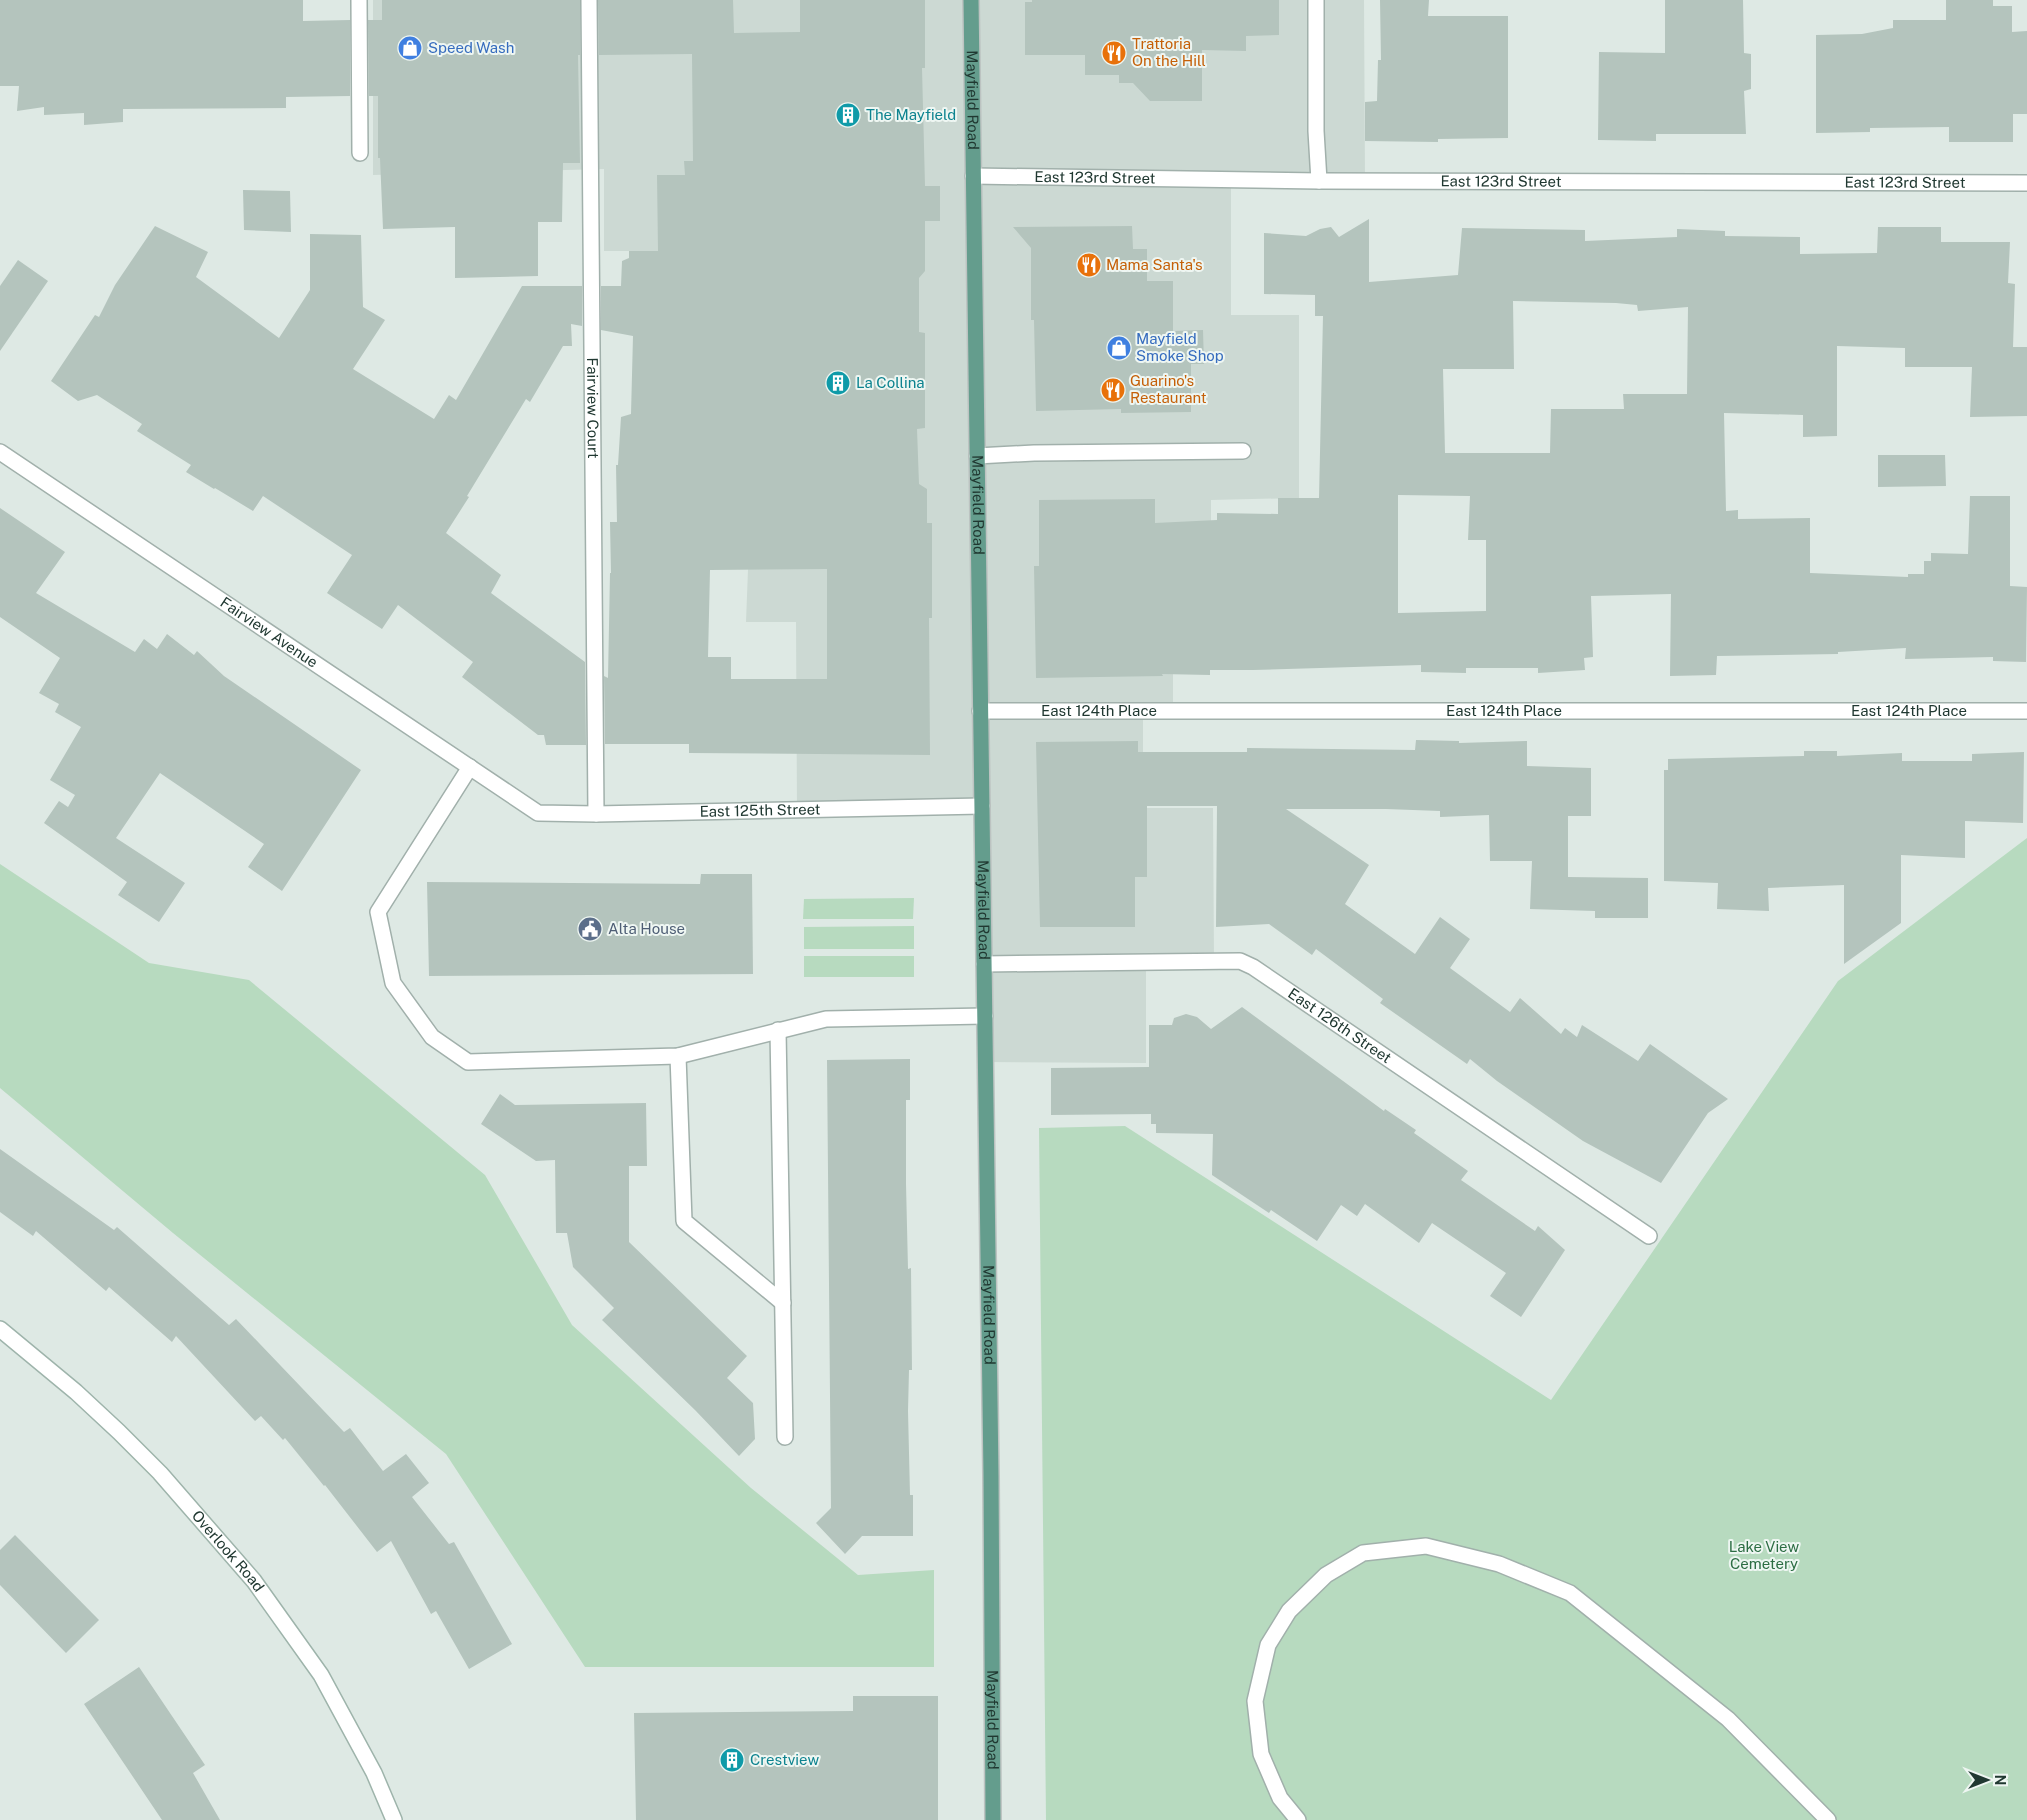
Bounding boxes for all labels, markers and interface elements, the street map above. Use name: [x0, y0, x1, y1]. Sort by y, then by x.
shop icon: Speed Wash: [397, 35, 423, 61]
place label: Trattoria On the Hill: [1132, 35, 1206, 69]
place label: Speed Wash: [428, 39, 514, 56]
restaurant icon: Trattoria On the Hill: [1101, 40, 1127, 66]
street label: Mayfield Road: [964, 50, 982, 150]
building icon: The Mayfield: [835, 102, 861, 128]
place label: The Mayfield: [866, 106, 956, 123]
street label: East 123rd Street: [1034, 168, 1156, 187]
street label: East 123rd Street: [1440, 172, 1562, 190]
street label: East 123rd Street: [1844, 173, 1966, 191]
restaurant icon: Mama Santa's: [1076, 252, 1102, 278]
place label: Mama Santa's: [1106, 256, 1203, 273]
place label: Mayfield Smoke Shop: [1136, 330, 1224, 364]
shop icon: Mayfield Smoke Shop: [1106, 335, 1132, 361]
street label: Fairview Court: [584, 357, 602, 459]
building icon: La Collina: [825, 370, 851, 396]
place label: Guarino's Restaurant: [1130, 372, 1207, 406]
place label: La Collina: [856, 374, 925, 391]
restaurant icon: Guarino's Restaurant: [1100, 377, 1126, 403]
street label: Mayfield Road: [969, 455, 988, 555]
street label: Fairview Avenue: [217, 593, 321, 671]
street label: East 124th Place: [1041, 702, 1157, 719]
street label: East 124th Place: [1446, 702, 1562, 719]
street label: East 124th Place: [1851, 702, 1967, 719]
street label: East 125th Street: [699, 800, 821, 820]
street label: Mayfield Road: [975, 860, 993, 960]
public building icon: Alta House: [577, 916, 603, 942]
place label: Alta House: [608, 920, 685, 937]
street label: East 126th Street: [1285, 984, 1395, 1066]
street label: Mayfield Road: [980, 1265, 999, 1365]
street label: Overlook Road: [189, 1507, 268, 1595]
park label: Lake View Cemetery: [1729, 1538, 1799, 1572]
street label: Mayfield Road: [984, 1670, 1002, 1770]
building icon: Crestview: [719, 1747, 745, 1773]
place label: Crestview: [750, 1751, 819, 1768]
north arrow: [1962, 1755, 2012, 1805]
text: N: [1992, 1775, 2008, 1785]

